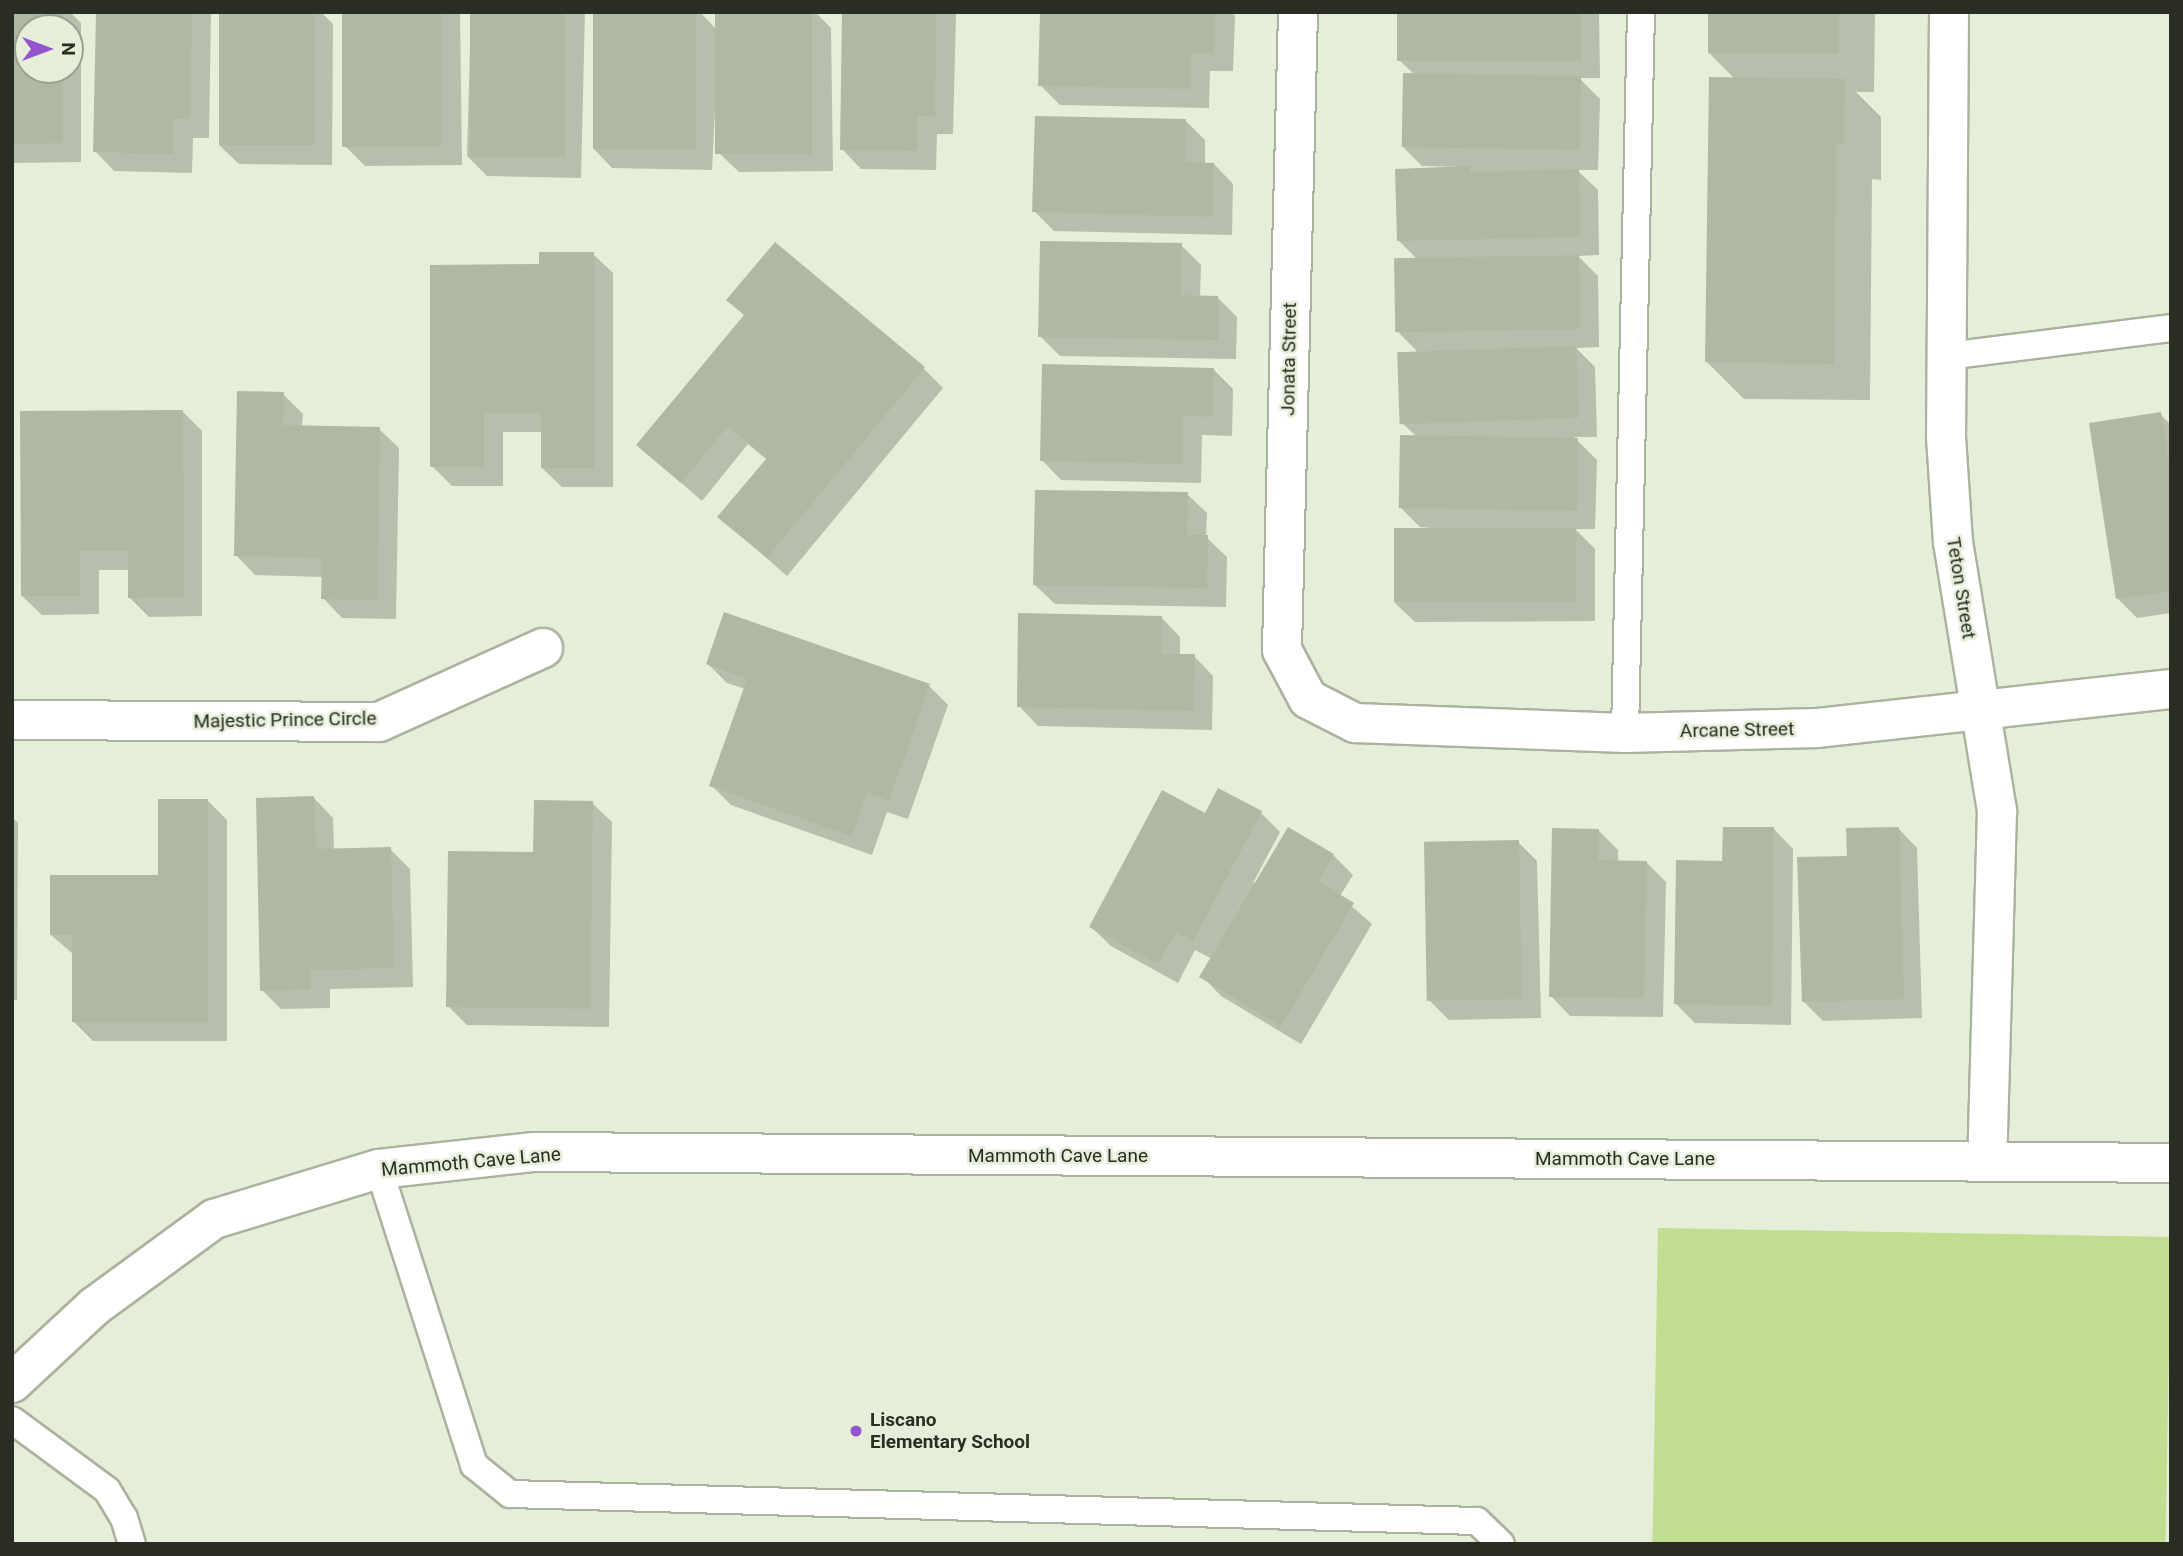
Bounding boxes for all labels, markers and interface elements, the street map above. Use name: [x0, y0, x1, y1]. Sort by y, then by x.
north arrow: [14, 14, 84, 84]
text: N: [57, 42, 80, 56]
street label: Jonata Street: [1277, 302, 1301, 416]
street label: Teton Street: [1942, 536, 1980, 640]
street label: Majestic Prince Circle: [193, 707, 377, 733]
street label: Arcane Street: [1680, 718, 1794, 742]
street label: Mammoth Cave Lane: [380, 1143, 562, 1181]
street label: Mammoth Cave Lane: [968, 1145, 1148, 1167]
street label: Mammoth Cave Lane: [1535, 1148, 1715, 1170]
place label: Liscano Elementary School: [870, 1409, 1030, 1453]
marker: Liscano Elementary School: [848, 1423, 864, 1439]

